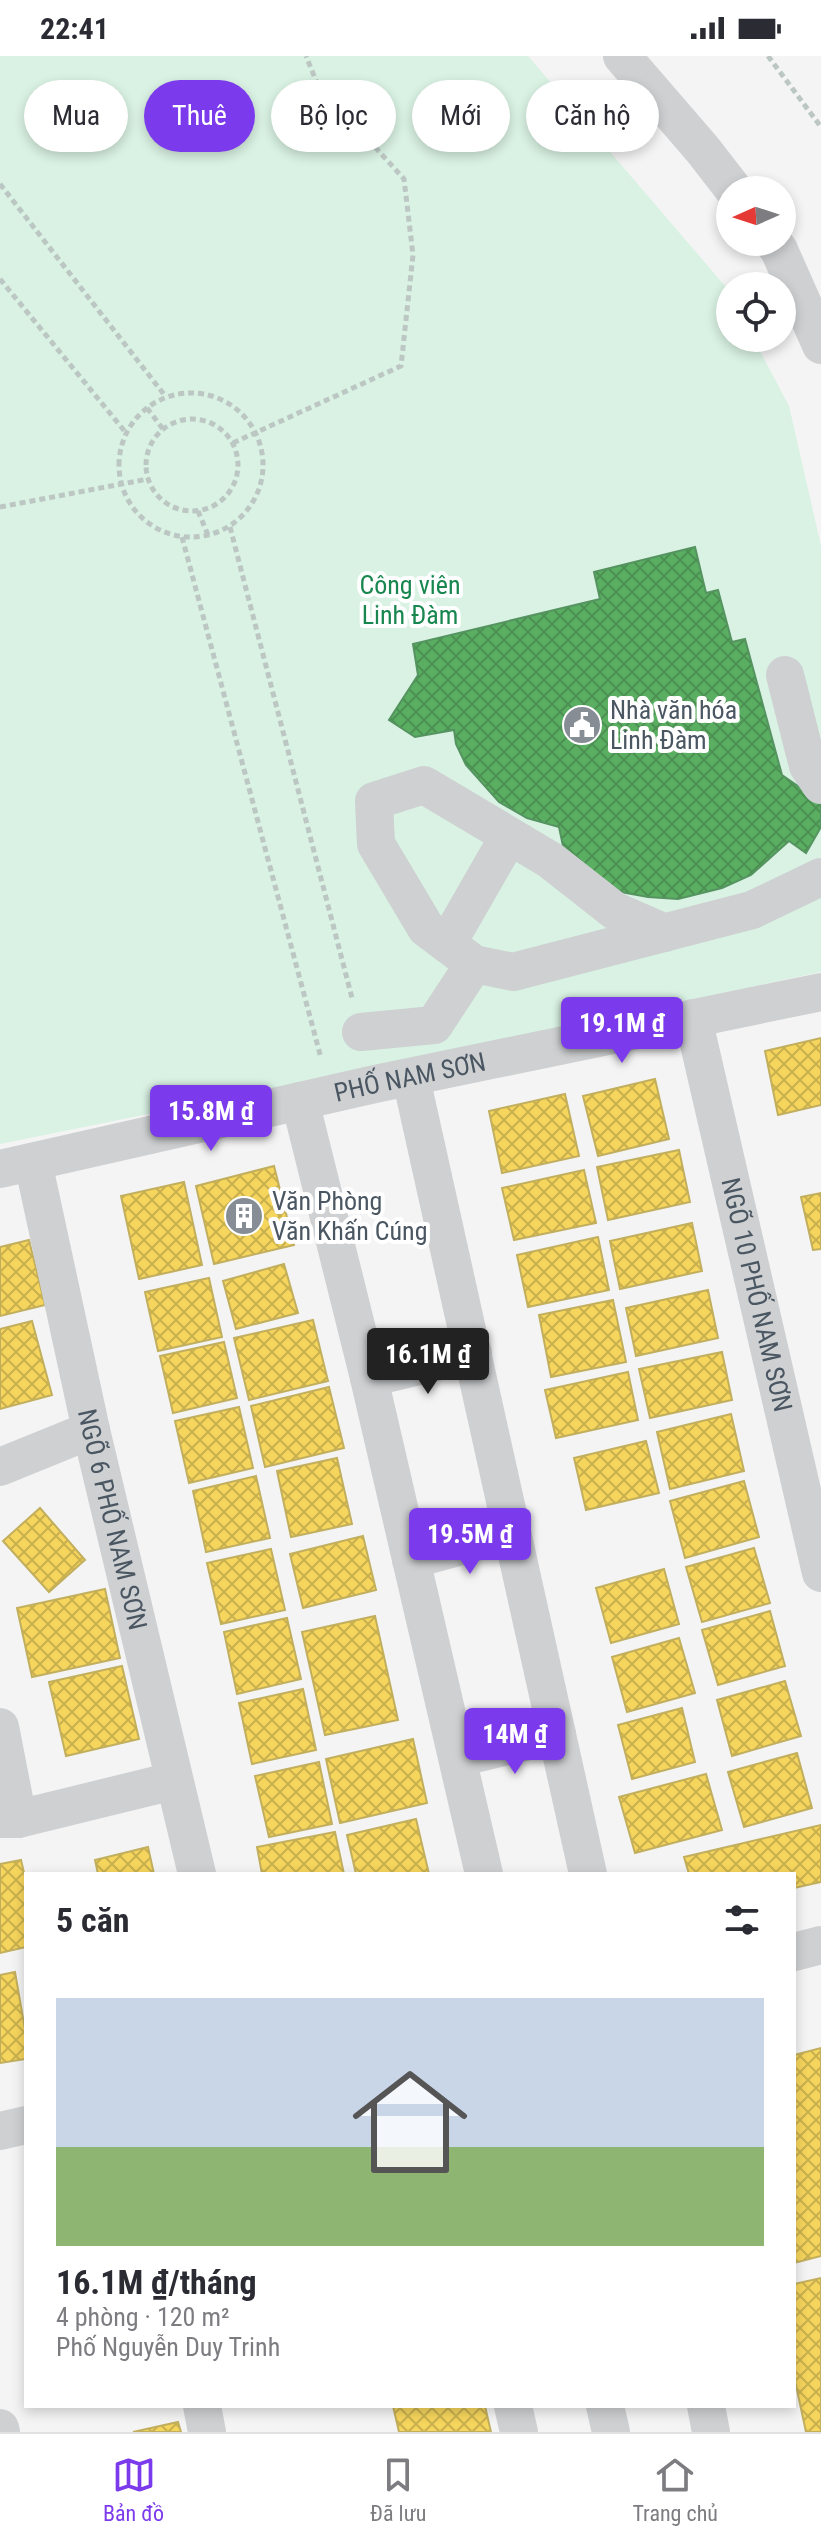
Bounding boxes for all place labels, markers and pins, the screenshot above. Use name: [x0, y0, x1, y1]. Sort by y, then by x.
place label: Nhà văn hóa Linh Đàm: [610, 695, 737, 755]
public building icon: Nhà văn hóa Linh Đàm: [561, 704, 603, 746]
pin: 19.1M ₫: [548, 997, 696, 1065]
pin: 15.8M ₫: [137, 1085, 285, 1153]
place label: Văn Phòng Văn Khấn Cúng: [272, 1186, 427, 1246]
building icon: Văn Phòng Văn Khấn Cúng: [223, 1195, 265, 1237]
pin: 16.1M ₫: [354, 1328, 502, 1396]
pin: 19.5M ₫: [396, 1508, 544, 1576]
pin: 14M ₫: [459, 1708, 571, 1776]

